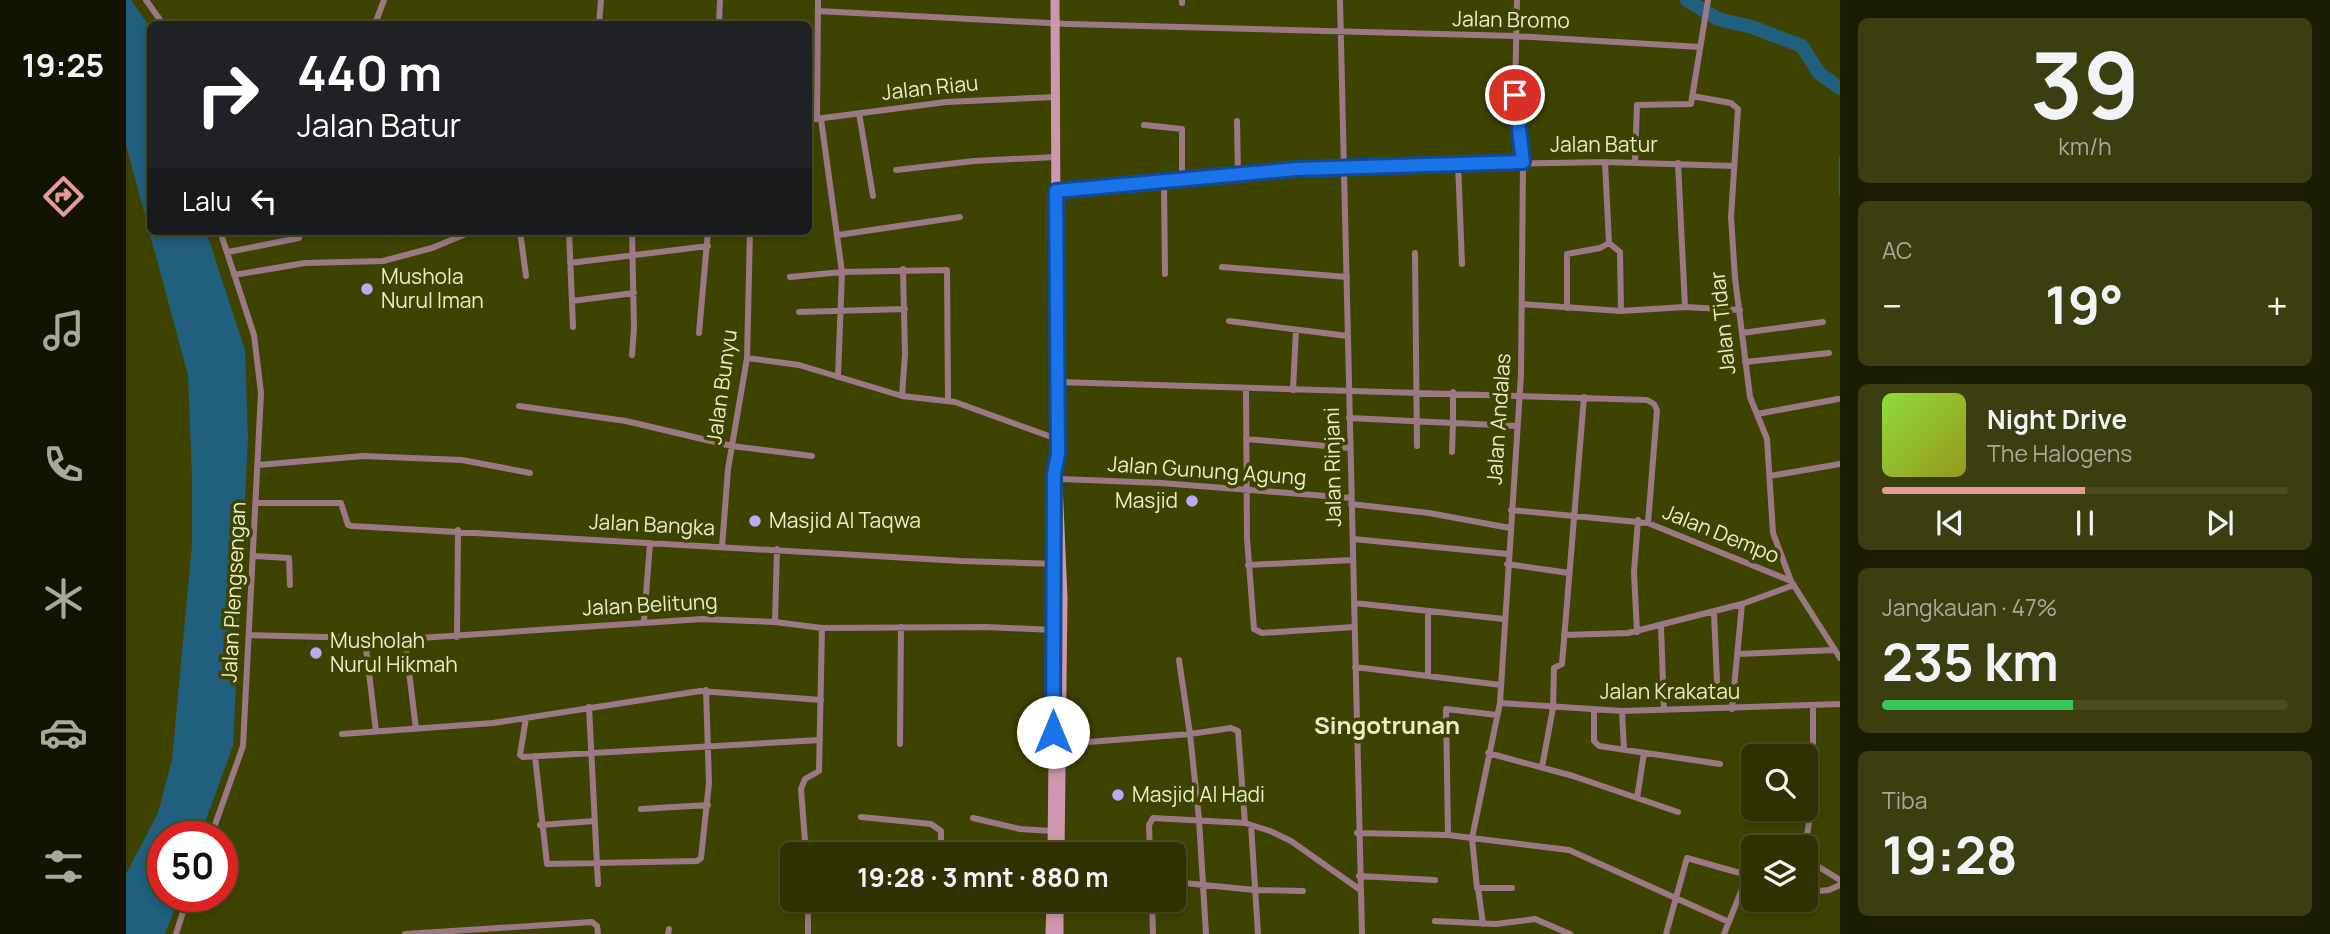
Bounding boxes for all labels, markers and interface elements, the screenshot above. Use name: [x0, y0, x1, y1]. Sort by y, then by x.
street label: Jalan Bromo: [1452, 4, 1570, 34]
text: 39: [2030, 22, 2140, 146]
text: 440 m: [297, 39, 442, 106]
text: 19:25: [22, 43, 104, 87]
icon: right: [182, 49, 273, 140]
pin: [1485, 65, 1545, 125]
street label: Jalan Riau: [880, 68, 980, 106]
icon: arrive: [1496, 76, 1534, 114]
text: Jalan Batur: [297, 103, 461, 147]
street label: Jalan Batur: [1550, 130, 1658, 158]
text: km/h: [2058, 130, 2112, 162]
icon: directions: [39, 172, 88, 221]
icon: left: [245, 182, 283, 220]
text: Lalu: [182, 183, 231, 219]
text: AC: [1882, 234, 1913, 266]
place label: Mushola Nurul Iman: [381, 262, 484, 314]
text: 19°: [2045, 269, 2124, 340]
street label: Jalan Tidar: [1703, 270, 1741, 376]
text: −: [1882, 279, 1903, 331]
text: +: [2266, 279, 2288, 331]
marker: Mushola Nurul Iman: [359, 281, 375, 297]
icon: music: [39, 306, 88, 355]
street label: Jalan Bunyu: [699, 328, 743, 446]
street label: Jalan Andalas: [1479, 352, 1517, 486]
text: Night Drive: [1987, 401, 2127, 437]
street label: Jalan Rinjani: [1317, 407, 1347, 527]
text: The Halogens: [1987, 437, 2132, 469]
icon: phone: [39, 440, 88, 489]
street label: Jalan Gunung Agung: [1107, 449, 1307, 491]
place label: Masjid: [1115, 486, 1178, 514]
marker: Masjid: [1184, 493, 1200, 509]
street label: Jalan Dempo: [1659, 497, 1784, 569]
street label: Jalan Plengsengan: [214, 501, 252, 683]
icon: previous: [1931, 504, 1969, 542]
icon: pause: [2066, 504, 2104, 542]
icon: next: [2201, 504, 2239, 542]
place label: Masjid Al Taqwa: [769, 506, 921, 534]
street label: Jalan Bangka: [588, 507, 716, 541]
marker: Masjid Al Taqwa: [747, 513, 763, 529]
icon: climate: [39, 574, 88, 623]
street label: Jalan Belitung: [582, 586, 718, 622]
text: Jangkauan · 47%: [1882, 591, 2057, 623]
place label: Musholah Nurul Hikmah: [330, 626, 458, 678]
text: 235 km: [1882, 626, 2059, 697]
marker: Musholah Nurul Hikmah: [308, 645, 324, 661]
street label: Jalan Krakatau: [1600, 677, 1740, 705]
position arrow: [1016, 695, 1090, 769]
icon: car: [39, 708, 88, 757]
district label: Singotrunan: [1314, 708, 1460, 741]
map controls: [1741, 744, 1818, 912]
button: search: [1741, 744, 1818, 821]
place label: Masjid Al Hadi: [1132, 780, 1265, 808]
text: Tiba: [1882, 784, 1927, 816]
marker: Masjid Al Hadi: [1110, 787, 1126, 803]
text: 19:28: [1882, 819, 2018, 890]
speed limit sign: 50: [147, 821, 238, 912]
button: layers: [1741, 835, 1818, 912]
icon: filters: [39, 842, 88, 891]
text: 19:28 · 3 mnt · 880 m: [857, 859, 1109, 895]

